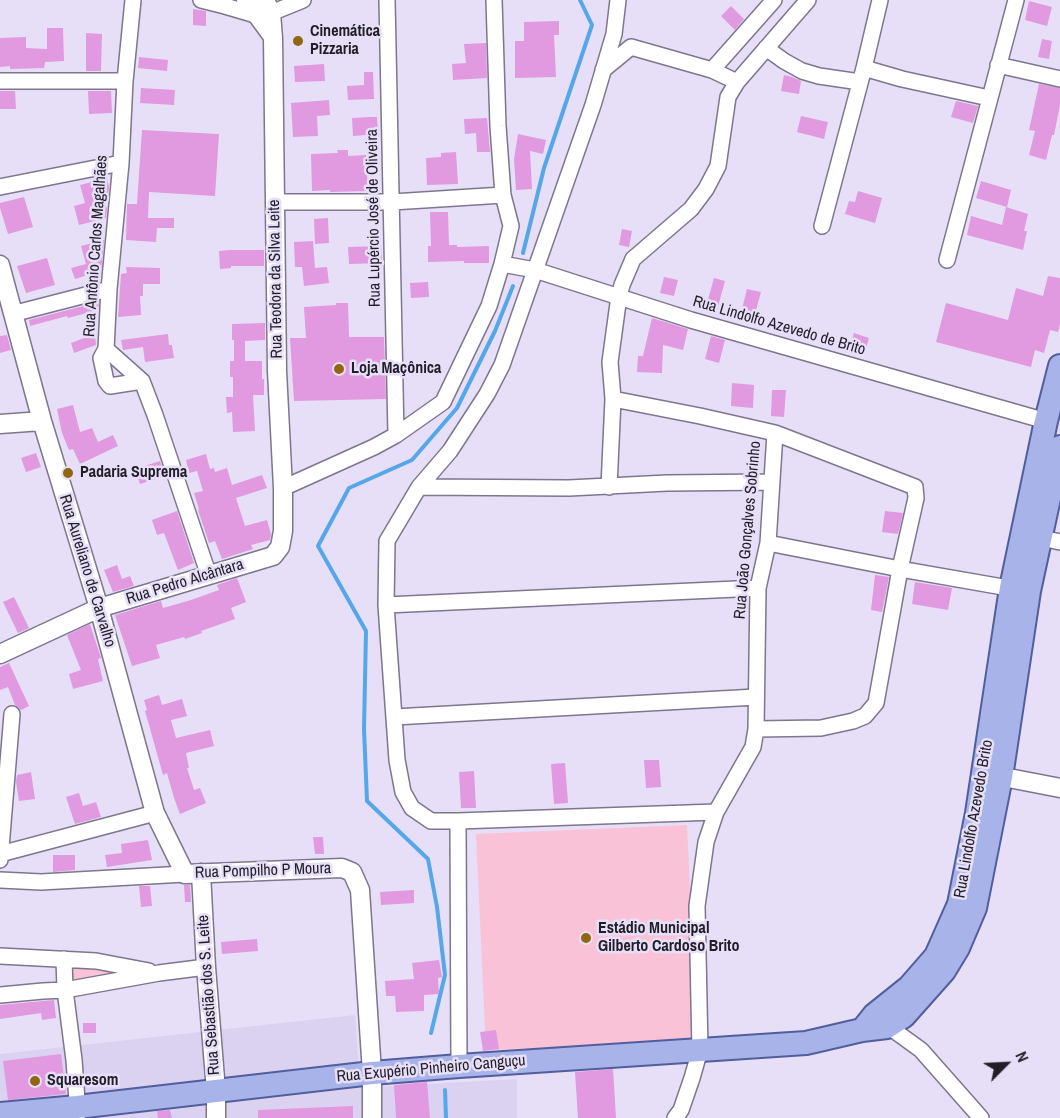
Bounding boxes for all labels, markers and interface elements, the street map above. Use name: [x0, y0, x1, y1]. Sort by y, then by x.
place label: Cinemática Pizzaria: [310, 22, 380, 60]
marker: Cinemática Pizzaria: [291, 34, 305, 48]
street label: Rua Lupércio José de Oliveira: [363, 129, 385, 307]
street label: Rua Antônio Carlos Magalhães: [80, 154, 112, 338]
street label: Rua Teodora da Silva Leite: [265, 199, 287, 359]
street label: Rua Lindolfo Azevedo de Brito: [690, 292, 868, 360]
place label: Loja Maçônica: [351, 359, 441, 379]
marker: Loja Maçônica: [332, 362, 346, 376]
street label: Rua João Gonçalves Sobrinho: [731, 440, 765, 620]
place label: Padaria Suprema: [80, 463, 187, 483]
marker: Padaria Suprema: [61, 466, 75, 480]
street label: Rua Aureliano de Carvalho: [55, 493, 119, 649]
street label: Rua Pedro Alcântara: [124, 555, 246, 609]
street label: Rua Lindolfo Azevedo Brito: [951, 738, 997, 900]
street label: Rua Pompilho P Moura: [195, 859, 331, 883]
street label: Rua Sebastião dos S. Leite: [194, 914, 224, 1076]
place label: Estádio Municipal Gilberto Cardoso Brito: [598, 919, 739, 957]
marker: Estádio Municipal Gilberto Cardoso Brito: [579, 931, 593, 945]
north arrow: [976, 1034, 1036, 1094]
text: N: [1010, 1048, 1034, 1065]
street label: Rua Exupério Pinheiro Canguçu: [336, 1051, 526, 1087]
place label: Squaresom: [47, 1071, 118, 1091]
marker: Squaresom: [28, 1074, 42, 1088]

